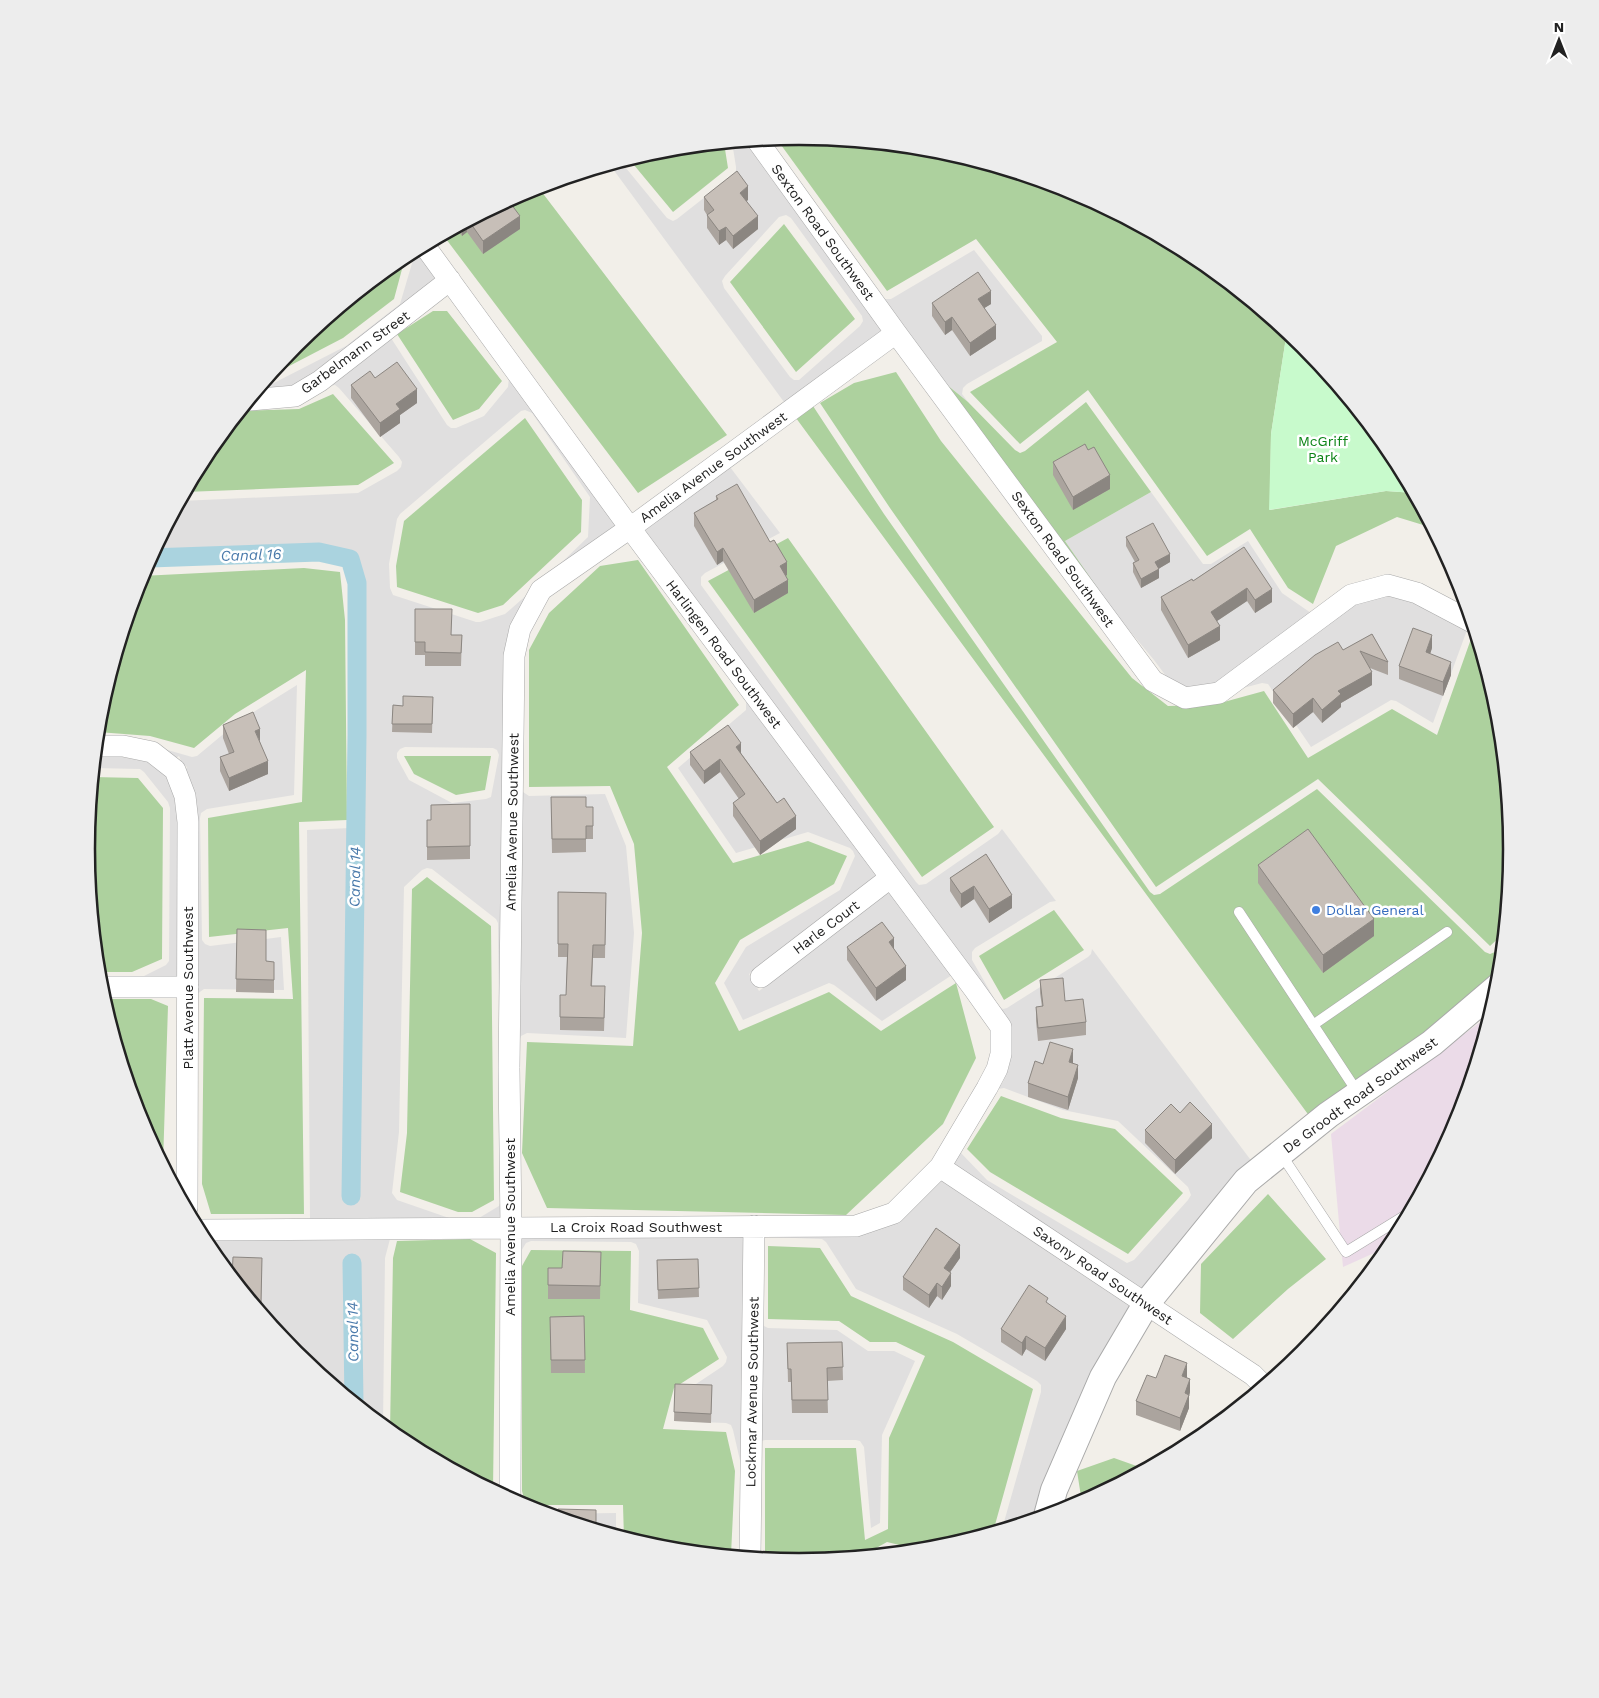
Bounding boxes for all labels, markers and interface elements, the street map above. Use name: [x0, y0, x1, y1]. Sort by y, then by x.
north arrow: [1534, 15, 1584, 65]
text: N: [1554, 19, 1564, 35]
street label: Sexton Road Southwest: [768, 161, 878, 303]
street label: Garbelmann Street: [298, 307, 413, 397]
street label: Amelia Avenue Southwest: [636, 408, 790, 526]
park label: McGriff Park: [1298, 433, 1348, 465]
street label: Sexton Road Southwest: [1008, 488, 1118, 630]
water label: Canal 16: [220, 545, 282, 565]
street label: Harlingen Road Southwest: [663, 577, 785, 731]
street label: Amelia Avenue Southwest: [502, 733, 522, 911]
water label: Canal 14: [345, 846, 365, 907]
street label: Harle Court: [790, 897, 862, 957]
place label: Dollar General: [1326, 902, 1425, 918]
marker: Dollar General: [1310, 904, 1322, 916]
street label: Platt Avenue Southwest: [180, 906, 196, 1070]
street label: De Groodt Road Southwest: [1280, 1034, 1440, 1156]
street label: Amelia Avenue Southwest: [502, 1138, 518, 1316]
street label: La Croix Road Southwest: [550, 1219, 722, 1235]
street label: Saxony Road Southwest: [1030, 1222, 1176, 1328]
street label: Lockmar Avenue Southwest: [742, 1296, 762, 1488]
water label: Canal 14: [343, 1301, 363, 1362]

